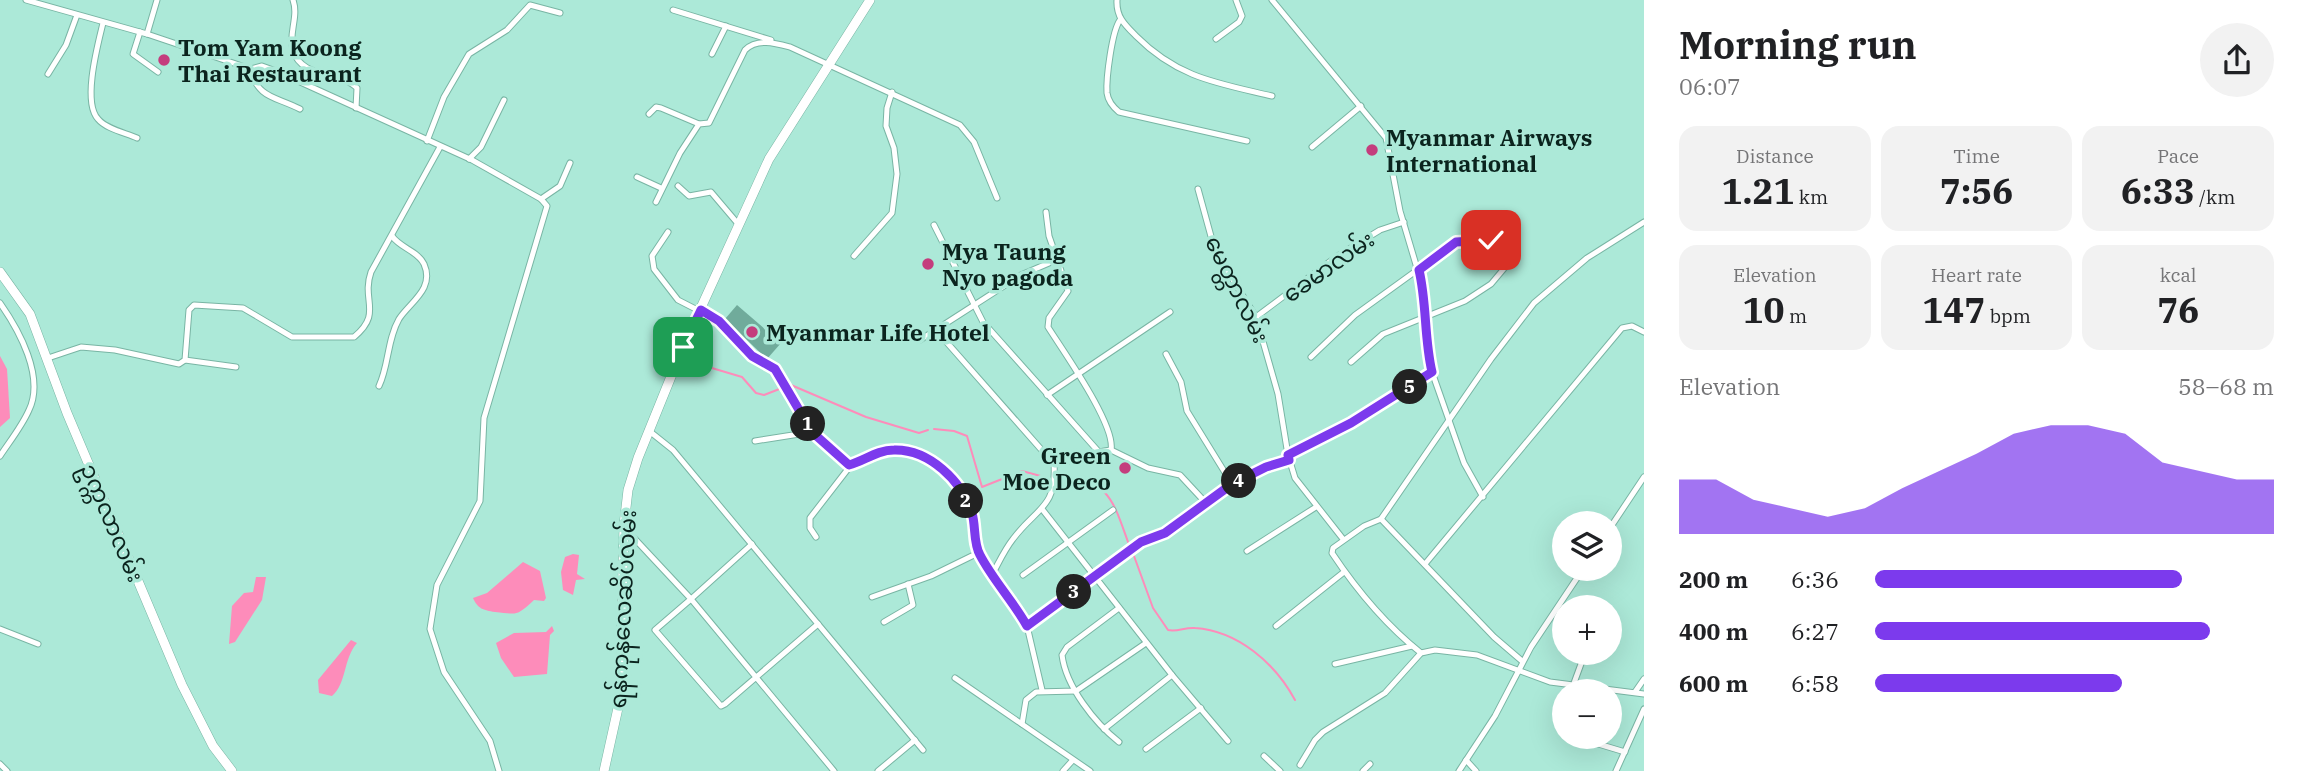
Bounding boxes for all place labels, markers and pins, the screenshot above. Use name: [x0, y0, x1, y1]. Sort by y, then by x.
place label: Tom Yam Koong Thai Restaurant: [178, 32, 362, 88]
marker: Tom Yam Koong Thai Restaurant: [156, 52, 172, 68]
place label: Myanmar Airways International: [1386, 122, 1593, 178]
marker: Myanmar Airways International: [1364, 142, 1380, 158]
pin: [1461, 210, 1521, 270]
place label: Mya Taung Nyo pagoda: [942, 236, 1073, 292]
marker: Mya Taung Nyo pagoda: [920, 256, 936, 272]
pin: [653, 317, 713, 377]
place label: Myanmar Life Hotel: [766, 317, 990, 347]
marker: Myanmar Life Hotel: [744, 324, 760, 340]
pin: 5: [1392, 370, 1428, 404]
pin: 1: [790, 406, 826, 442]
place label: Green Moe Deco: [1002, 440, 1111, 496]
marker: Green Moe Deco: [1117, 460, 1133, 476]
pin: 4: [1222, 463, 1256, 498]
pin: 2: [948, 484, 984, 518]
pin: 3: [1056, 574, 1092, 610]

